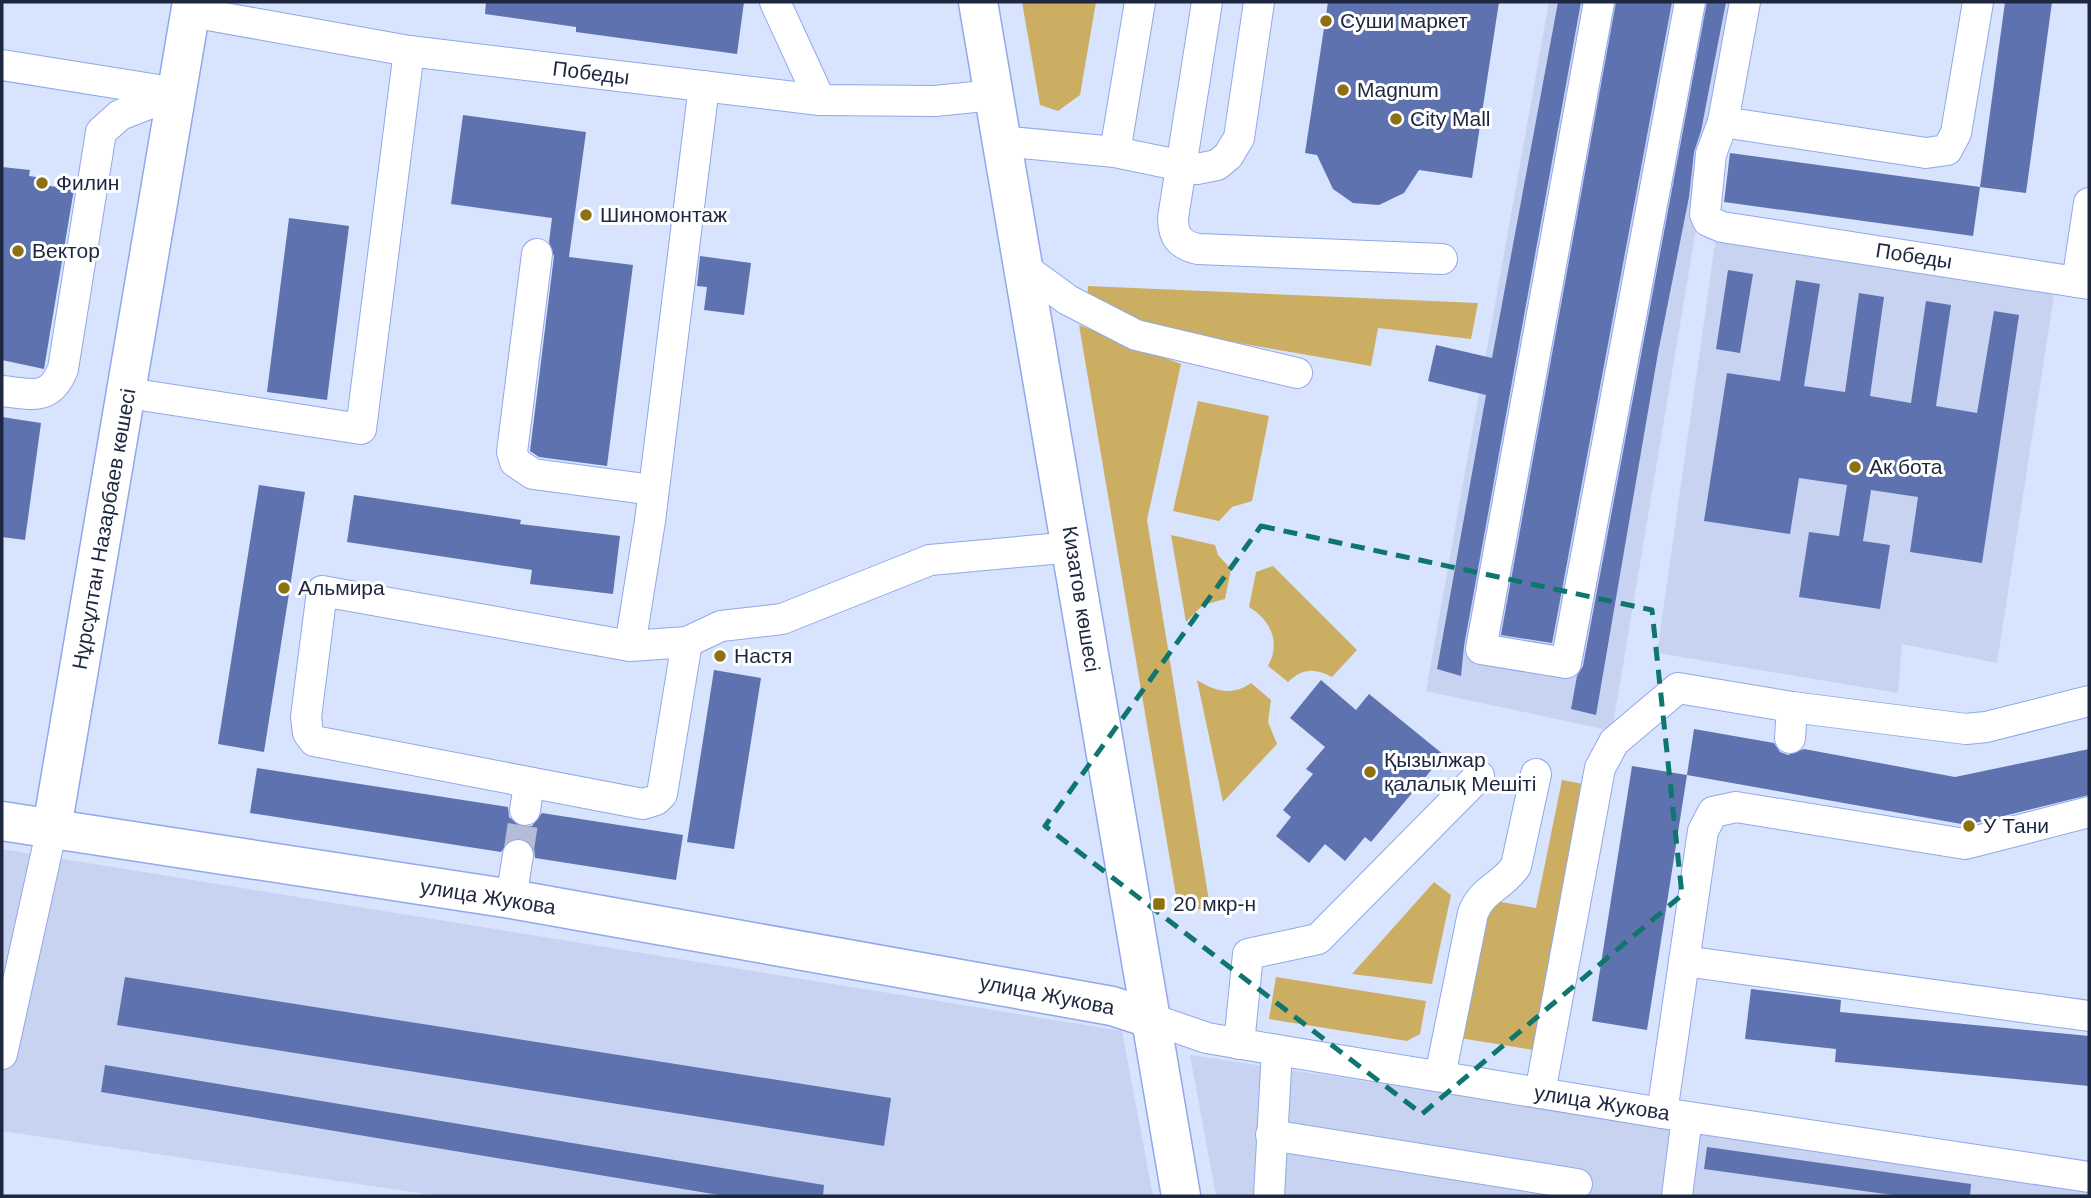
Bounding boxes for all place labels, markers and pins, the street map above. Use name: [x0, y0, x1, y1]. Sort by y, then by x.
place label: Суши маркет: [1340, 9, 1468, 32]
marker: Суши маркет: [1318, 13, 1334, 29]
place label: Magnum: [1357, 78, 1439, 101]
marker: Magnum: [1335, 82, 1351, 98]
place label: City Mall: [1410, 107, 1491, 130]
marker: City Mall: [1388, 111, 1404, 127]
place label: Филин: [56, 171, 119, 194]
marker: Филин: [34, 175, 50, 191]
place label: Шиномонтаж: [600, 203, 727, 226]
marker: Шиномонтаж: [578, 207, 594, 223]
place label: Вектор: [32, 239, 100, 262]
marker: Вектор: [10, 243, 26, 259]
place label: Ак бота: [1869, 455, 1943, 478]
marker: Ак бота: [1847, 459, 1863, 475]
place label: Альмира: [298, 576, 385, 599]
marker: Альмира: [276, 580, 292, 596]
place label: Настя: [734, 644, 792, 667]
marker: Настя: [712, 648, 728, 664]
place label: Қызылжар қалалық Мешіті: [1384, 748, 1536, 795]
marker: Қызылжар қалалық Мешіті: [1362, 764, 1378, 780]
place label: У Тани: [1983, 814, 2049, 837]
marker: У Тани: [1961, 818, 1977, 834]
place label: 20 мкр-н: [1173, 892, 1256, 915]
marker: 20 мкр-н: [1151, 896, 1167, 912]

